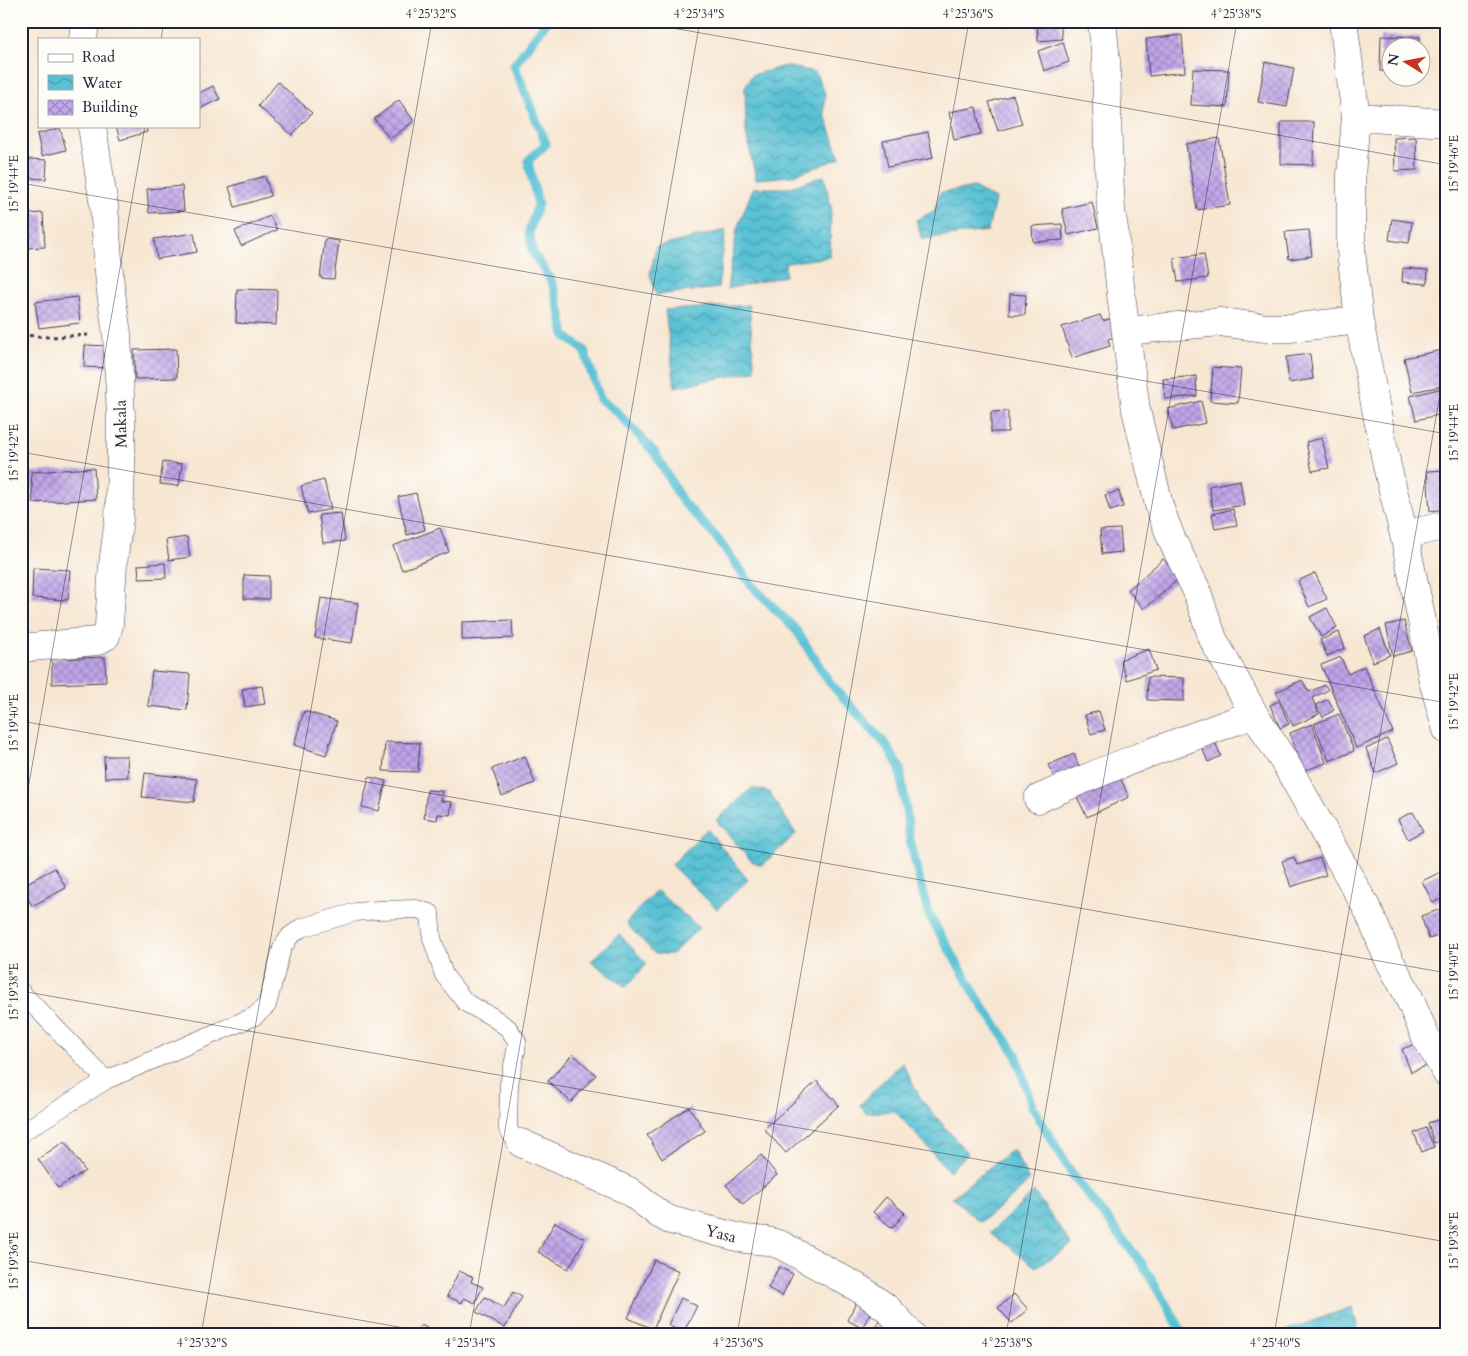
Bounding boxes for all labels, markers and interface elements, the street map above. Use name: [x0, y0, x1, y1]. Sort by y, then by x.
text: 4°25'32"S: [406, 6, 456, 22]
text: 4°25'34"S: [674, 6, 724, 22]
text: 4°25'36"S: [943, 6, 993, 22]
text: 4°25'38"S: [1211, 6, 1261, 22]
legend: [38, 38, 200, 128]
north arrow: [1380, 38, 1430, 88]
text: Road: [82, 47, 115, 67]
text: N: [1383, 52, 1404, 67]
text: Water: [81, 73, 123, 93]
text: Building: [82, 97, 138, 117]
text: 15°19'46"E: [1446, 135, 1462, 193]
text: 15°19'44"E: [6, 155, 22, 213]
street label: Makala: [110, 399, 132, 448]
text: 15°19'44"E: [1446, 404, 1462, 462]
text: 15°19'42"E: [6, 424, 22, 482]
text: 15°19'42"E: [1446, 673, 1462, 731]
text: 15°19'40"E: [6, 694, 22, 752]
text: 15°19'40"E: [1446, 943, 1462, 1001]
text: 15°19'38"E: [6, 963, 22, 1021]
text: 15°19'38"E: [1446, 1212, 1462, 1270]
street label: Yasa: [703, 1220, 739, 1248]
text: 15°19'36"E: [6, 1232, 22, 1290]
text: 4°25'32"S: [177, 1335, 227, 1351]
text: 4°25'34"S: [445, 1335, 495, 1351]
text: 4°25'36"S: [713, 1335, 763, 1351]
text: 4°25'38"S: [982, 1335, 1032, 1351]
text: 4°25'40"S: [1250, 1335, 1300, 1351]

